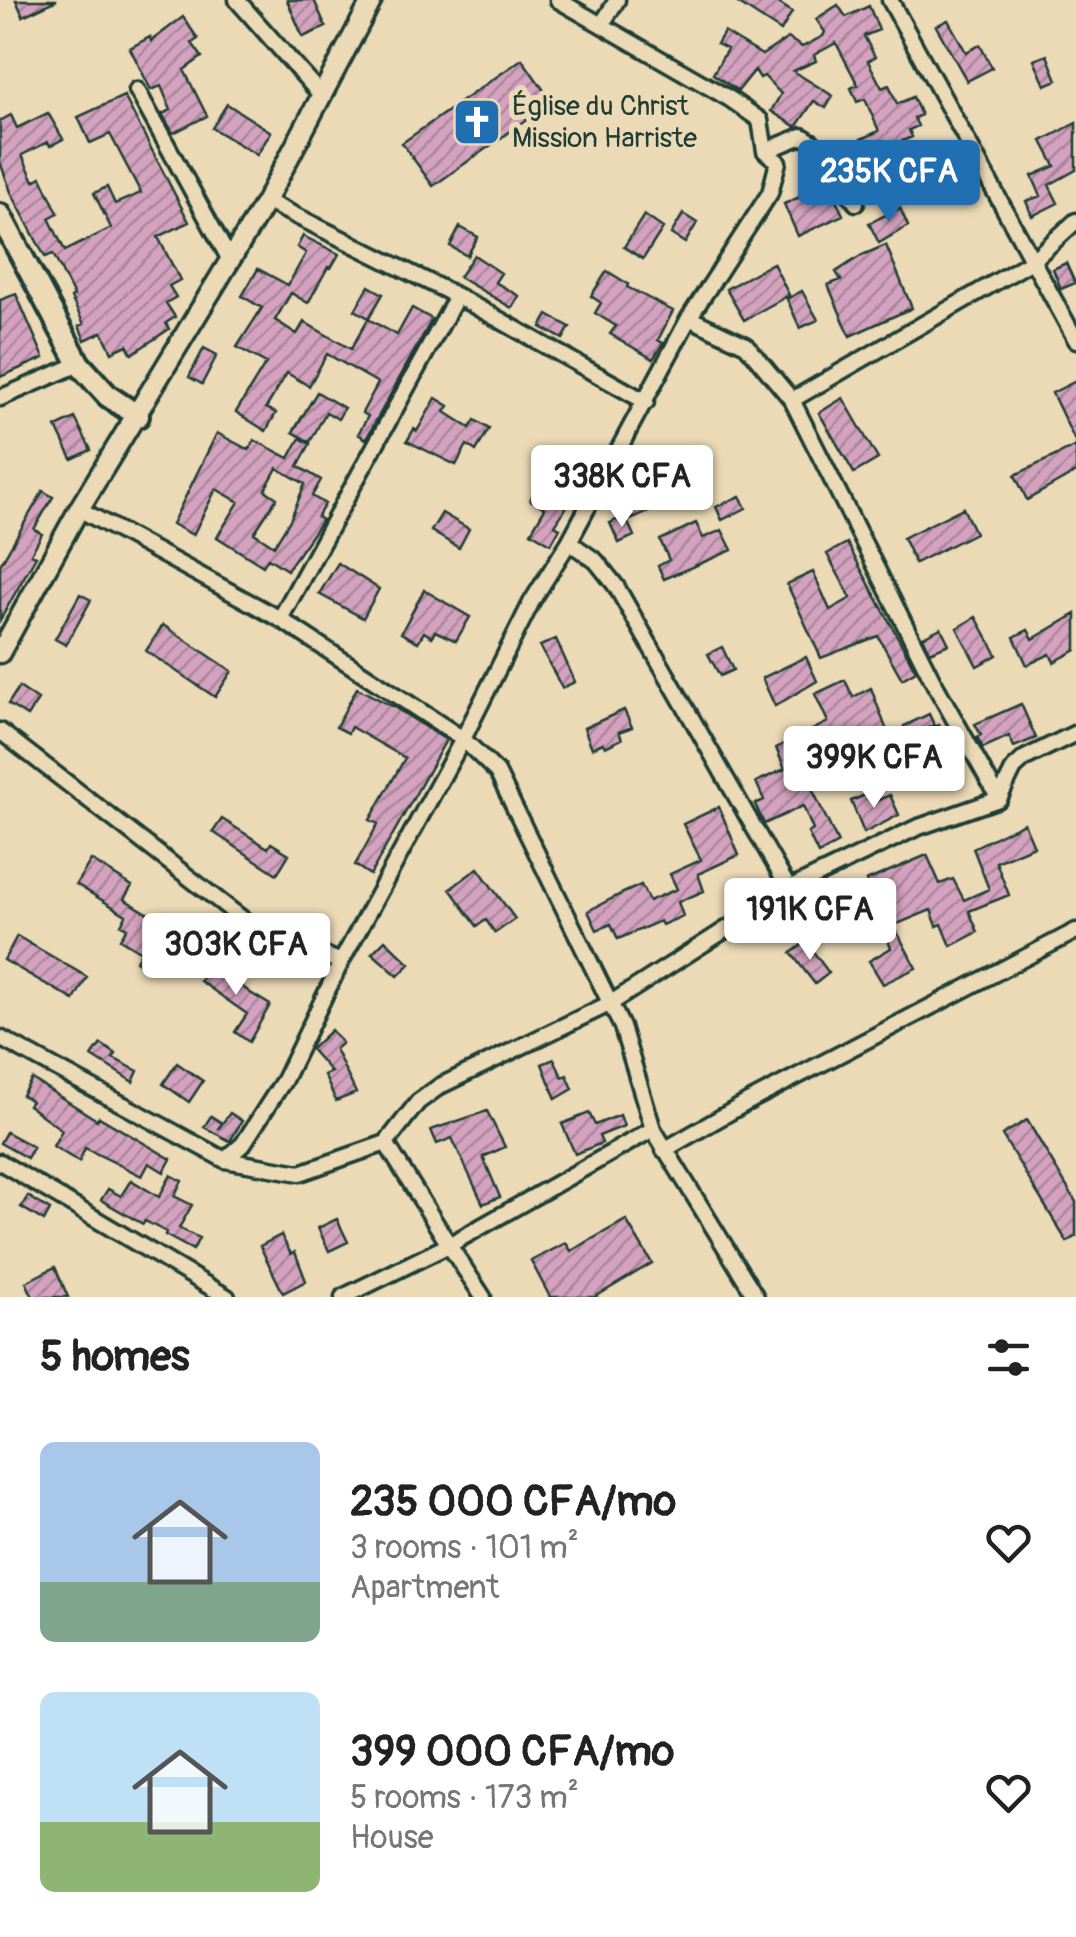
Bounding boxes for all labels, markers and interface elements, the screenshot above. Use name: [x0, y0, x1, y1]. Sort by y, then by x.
place label: Église du Christ Mission Harriste: [512, 89, 697, 156]
church icon: Église du Christ Mission Harriste: [451, 96, 503, 148]
pin: 235K CFA: [786, 140, 992, 225]
text: 235K CFA: [820, 152, 958, 192]
pin: 338K CFA: [519, 445, 725, 530]
text: 338K CFA: [553, 457, 691, 497]
pin: 399K CFA: [771, 726, 977, 811]
text: 399K CFA: [806, 738, 942, 778]
pin: 191K CFA: [707, 878, 913, 963]
text: 191K CFA: [746, 890, 874, 930]
pin: 303K CFA: [133, 913, 339, 998]
text: 303K CFA: [164, 925, 308, 965]
icon: filters: [981, 1330, 1036, 1385]
text: 5 homes: [40, 1331, 190, 1383]
text: 235 000 CFA/mo: [350, 1476, 676, 1528]
icon: home: [120, 1482, 240, 1602]
icon: heart: [981, 1515, 1036, 1570]
text: 3 rooms · 101 m²: [350, 1528, 579, 1568]
text: Apartment: [350, 1568, 499, 1608]
text: 399 000 CFA/mo: [350, 1726, 674, 1778]
icon: home: [120, 1732, 240, 1852]
icon: heart: [981, 1765, 1036, 1820]
text: 5 rooms · 173 m²: [350, 1778, 579, 1818]
text: House: [350, 1818, 434, 1858]

